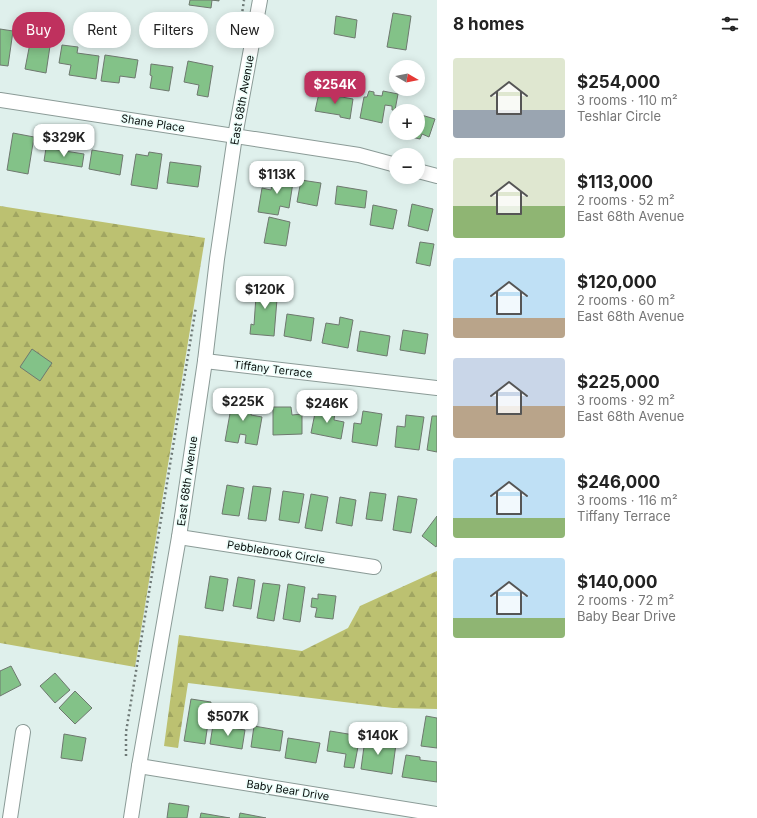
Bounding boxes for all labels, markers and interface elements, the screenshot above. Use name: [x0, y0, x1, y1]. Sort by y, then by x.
chip: Buy: [12, 12, 65, 48]
chip: Rent: [73, 12, 131, 48]
chip: Filters: [139, 12, 208, 48]
chip: New: [216, 12, 274, 48]
icon: filters: [719, 13, 741, 35]
text: 8 homes: [453, 14, 524, 34]
street label: East 68th Avenue: [227, 54, 257, 146]
north arrow: [389, 60, 425, 96]
map controls: [389, 60, 425, 184]
pin: $254K: [307, 71, 363, 105]
text: $254,000: [577, 72, 660, 92]
icon: home: [485, 74, 533, 122]
text: $254K: [313, 76, 357, 92]
text: 3 rooms · 110 m²: [577, 92, 678, 108]
button: +: [389, 104, 425, 140]
text: Teshlar Circle: [577, 108, 661, 124]
street label: Shane Place: [120, 111, 186, 135]
pin: $329K: [36, 124, 92, 158]
text: $329K: [43, 129, 85, 145]
button: −: [389, 148, 425, 184]
pin: $113K: [249, 161, 305, 195]
text: $113K: [258, 166, 296, 182]
text: $113,000: [577, 172, 653, 192]
icon: home: [485, 174, 533, 222]
text: 2 rooms · 52 m²: [577, 192, 675, 208]
text: East 68th Avenue: [577, 208, 684, 224]
text: $120,000: [577, 272, 657, 292]
icon: home: [485, 274, 533, 322]
pin: $120K: [237, 276, 293, 310]
text: $120K: [245, 281, 285, 297]
text: 2 rooms · 60 m²: [577, 292, 675, 308]
text: East 68th Avenue: [577, 308, 684, 324]
street label: Tiffany Terrace: [233, 357, 313, 381]
text: $225,000: [577, 372, 660, 392]
icon: home: [485, 374, 533, 422]
pin: $225K: [215, 388, 271, 422]
pin: $246K: [299, 390, 355, 424]
text: 3 rooms · 92 m²: [577, 392, 675, 408]
text: $225K: [222, 393, 264, 409]
text: $246K: [305, 395, 349, 411]
text: East 68th Avenue: [577, 408, 684, 424]
street label: East 68th Avenue: [174, 435, 200, 527]
text: $246,000: [577, 472, 660, 492]
icon: home: [485, 474, 533, 522]
text: 3 rooms · 116 m²: [577, 492, 678, 508]
text: Tiffany Terrace: [577, 508, 670, 524]
street label: Pebblebrook Circle: [226, 537, 326, 567]
text: $140,000: [577, 572, 658, 592]
icon: home: [485, 574, 533, 622]
text: 2 rooms · 72 m²: [577, 592, 674, 608]
text: Baby Bear Drive: [577, 608, 676, 624]
pin: $507K: [200, 703, 256, 737]
text: $507K: [207, 708, 249, 724]
pin: $140K: [350, 722, 406, 756]
text: $140K: [357, 727, 399, 743]
street label: Baby Bear Drive: [246, 777, 330, 803]

